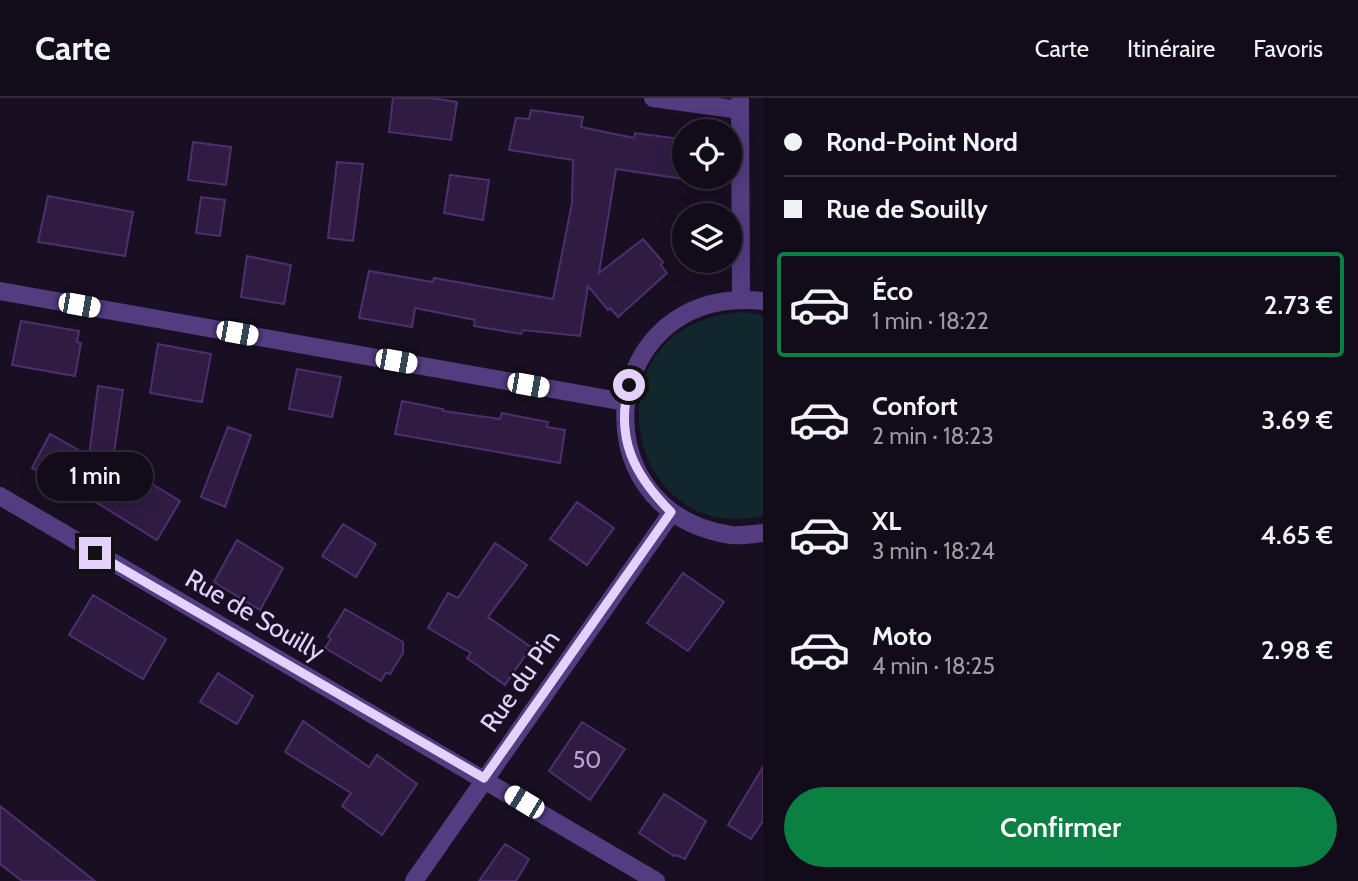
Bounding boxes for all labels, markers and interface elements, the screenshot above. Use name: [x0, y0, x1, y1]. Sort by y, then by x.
text: Carte: [35, 28, 111, 68]
text: Carte: [1035, 34, 1089, 63]
text: Itinéraire: [1127, 34, 1215, 63]
text: Favoris: [1253, 34, 1323, 63]
map controls: [672, 119, 742, 273]
button: locate: [672, 119, 742, 189]
text: Rond-Point Nord: [826, 126, 1018, 158]
text: Rue de Souilly: [826, 193, 988, 225]
button: layers: [672, 203, 742, 273]
icon: car: [788, 273, 851, 336]
text: Éco: [872, 275, 913, 307]
text: 2.73 €: [1264, 289, 1333, 321]
car: [57, 291, 102, 319]
text: 1 min · 18:22: [872, 307, 989, 335]
car: [215, 319, 260, 347]
car: [374, 347, 419, 375]
route start: [613, 369, 645, 401]
car: [506, 371, 551, 399]
icon: car: [788, 388, 851, 451]
text: Confort: [872, 390, 958, 422]
text: 3.69 €: [1261, 404, 1333, 436]
text: 2 min · 18:23: [872, 422, 994, 450]
callout: 1 min: [37, 452, 153, 500]
text: 1 min: [69, 462, 121, 490]
icon: car: [788, 503, 851, 566]
text: XL: [872, 505, 901, 537]
text: 4.65 €: [1260, 519, 1333, 551]
route end: [79, 537, 111, 569]
text: 3 min · 18:24: [872, 537, 995, 565]
street label: Rue de Souilly: [180, 562, 330, 668]
icon: car: [788, 618, 851, 681]
text: Moto: [872, 620, 932, 652]
street label: Rue du Pin: [473, 624, 567, 738]
text: 2.98 €: [1261, 634, 1333, 666]
text: 4 min · 18:25: [872, 652, 995, 680]
house number: 50: [573, 746, 601, 774]
car: [501, 782, 548, 822]
button: Confirmer: [784, 787, 1337, 867]

